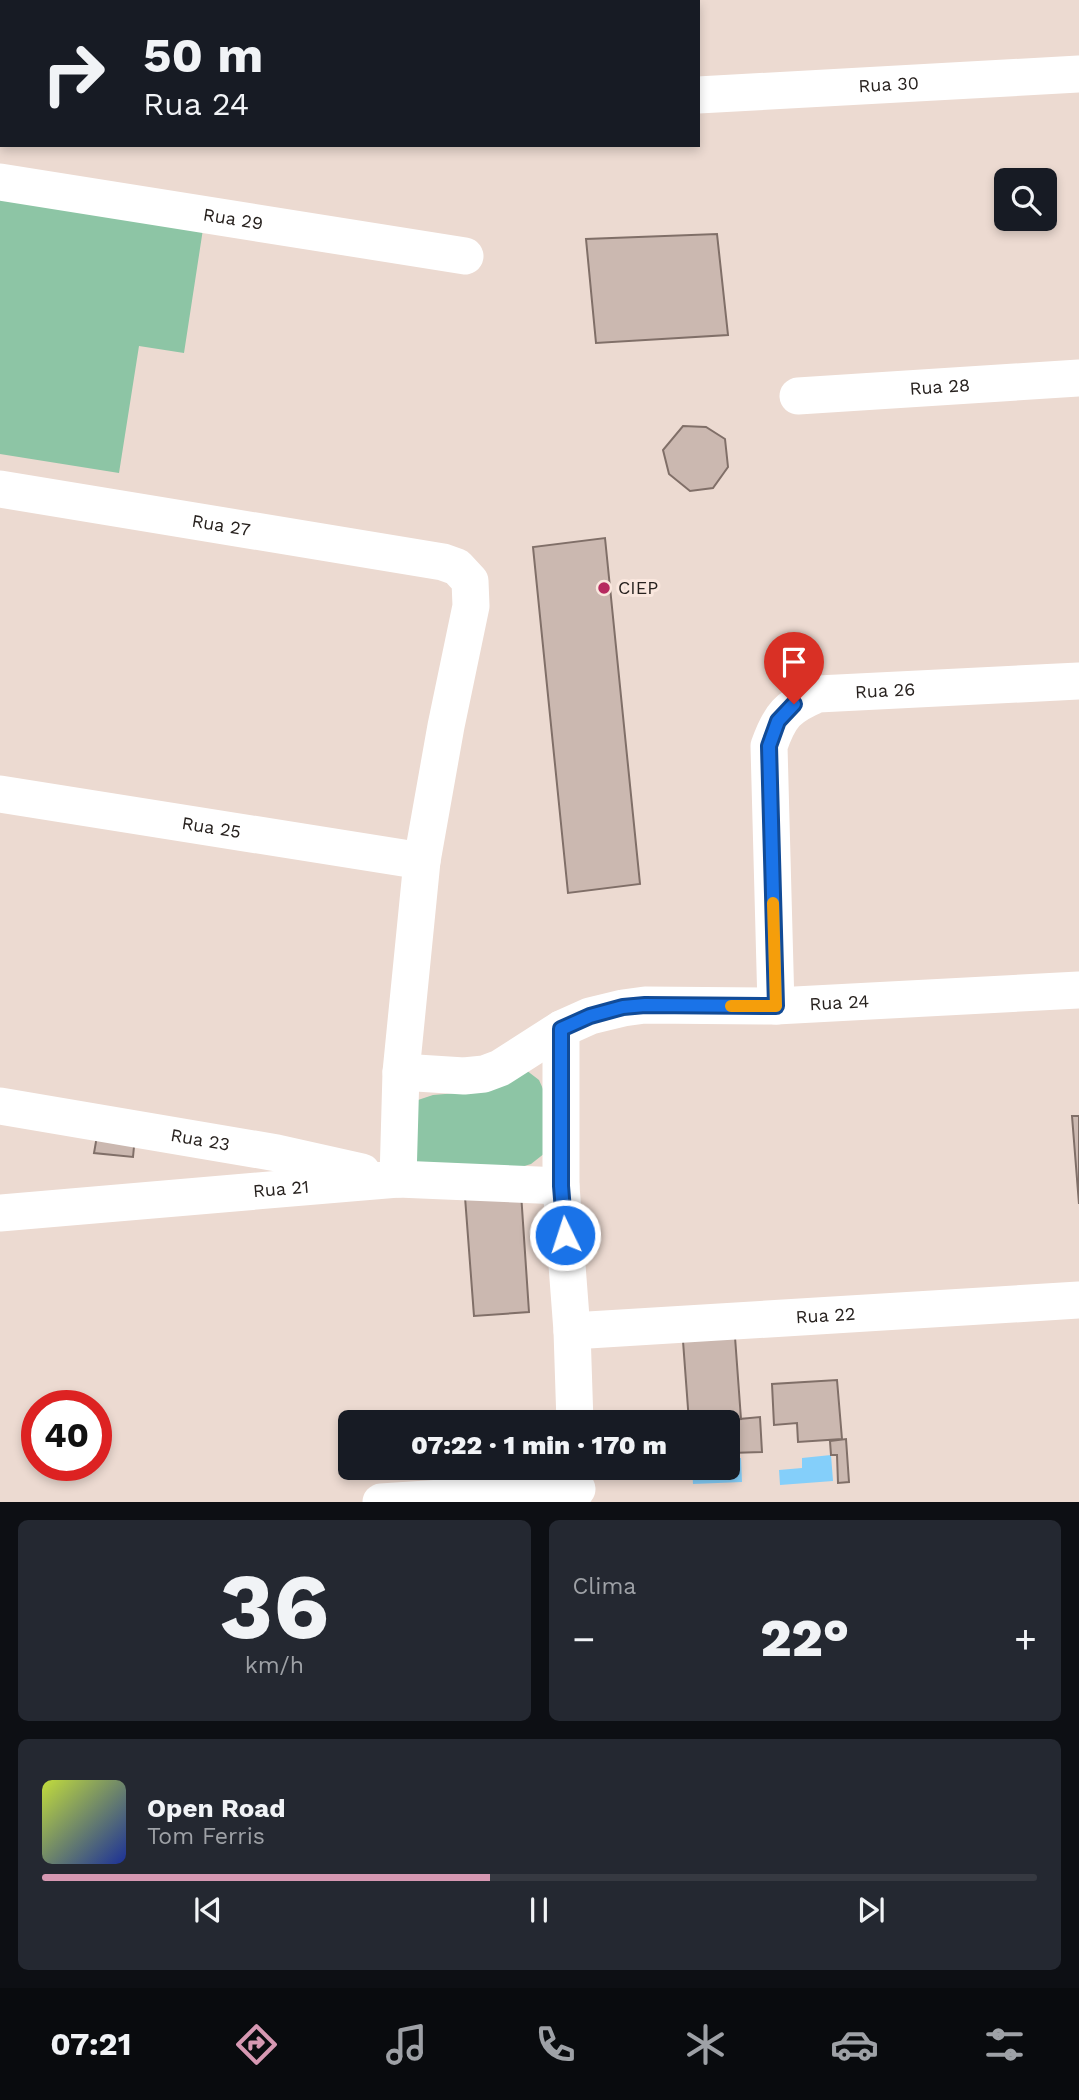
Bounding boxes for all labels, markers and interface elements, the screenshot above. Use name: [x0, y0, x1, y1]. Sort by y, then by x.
text: 50 m: [143, 26, 263, 84]
icon: right: [28, 28, 119, 119]
street label: Rua 30: [858, 72, 919, 96]
text: Rua 24: [143, 85, 249, 123]
map controls: [994, 168, 1057, 231]
button: search: [994, 168, 1057, 231]
street label: Rua 29: [202, 203, 265, 234]
street label: Rua 28: [909, 374, 970, 399]
street label: Rua 27: [190, 510, 252, 540]
place label: CIEP: [618, 577, 658, 598]
marker: CIEP: [596, 580, 612, 596]
pin: [764, 632, 824, 704]
icon: arrive: [775, 643, 813, 681]
street label: Rua 26: [854, 678, 916, 702]
street label: Rua 25: [180, 812, 243, 842]
street label: Rua 24: [809, 990, 870, 1014]
street label: Rua 23: [169, 1124, 231, 1155]
street label: Rua 21: [252, 1176, 310, 1201]
position arrow: [528, 1198, 602, 1272]
street label: Rua 22: [795, 1303, 856, 1327]
speed limit sign: 40: [21, 1390, 112, 1481]
text: 07:22 · 1 min · 170 m: [411, 1430, 667, 1460]
text: 36: [219, 1553, 329, 1660]
text: Clima: [573, 1573, 636, 1600]
text: 22°: [760, 1608, 849, 1669]
text: −: [573, 1617, 595, 1661]
text: +: [1014, 1617, 1037, 1661]
text: km/h: [245, 1652, 304, 1679]
text: Open Road: [147, 1793, 285, 1823]
text: Tom Ferris: [147, 1823, 265, 1850]
icon: previous: [189, 1891, 227, 1929]
icon: pause: [520, 1891, 558, 1929]
icon: next: [852, 1891, 890, 1929]
icon: directions: [232, 2020, 281, 2069]
icon: music: [382, 2020, 431, 2069]
icon: phone: [531, 2020, 580, 2069]
icon: climate: [681, 2020, 730, 2069]
icon: car: [830, 2020, 879, 2069]
icon: filters: [980, 2020, 1029, 2069]
text: 07:21: [50, 2025, 131, 2063]

